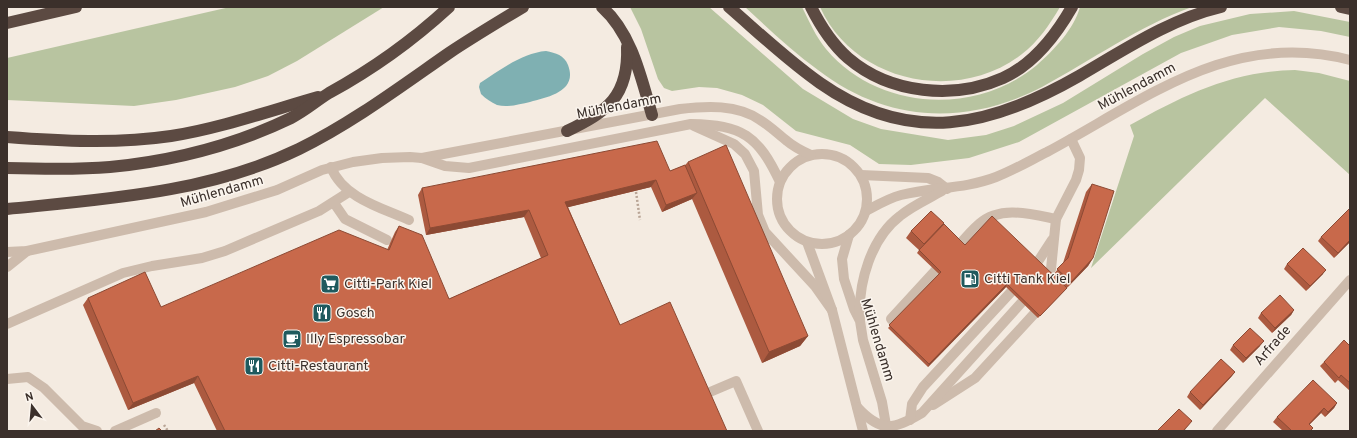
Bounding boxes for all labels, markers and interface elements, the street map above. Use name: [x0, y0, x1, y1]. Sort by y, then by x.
street label: Mühlendamm: [1095, 59, 1179, 115]
street label: Mühlendamm: [575, 90, 663, 124]
street label: Mühlendamm: [178, 172, 266, 212]
fuel station icon: Citti Tank Kiel: [959, 268, 981, 290]
place label: Citti Tank Kiel: [984, 271, 1070, 288]
supermarket icon: Citti-Park Kiel: [319, 273, 341, 295]
place label: Citti-Park Kiel: [344, 276, 432, 293]
street label: Mühlendamm: [856, 297, 898, 383]
restaurant icon: Gosch: [311, 302, 333, 324]
place label: Gosch: [336, 305, 375, 322]
street label: Arfrade: [1251, 322, 1295, 370]
cafe icon: Illy Espressobar: [281, 328, 303, 350]
place label: Illy Espressobar: [306, 331, 405, 348]
restaurant icon: Citti-Restaurant: [243, 355, 265, 377]
place label: Citti-Restaurant: [268, 358, 369, 375]
north arrow: [12, 386, 52, 426]
text: N: [24, 390, 35, 405]

